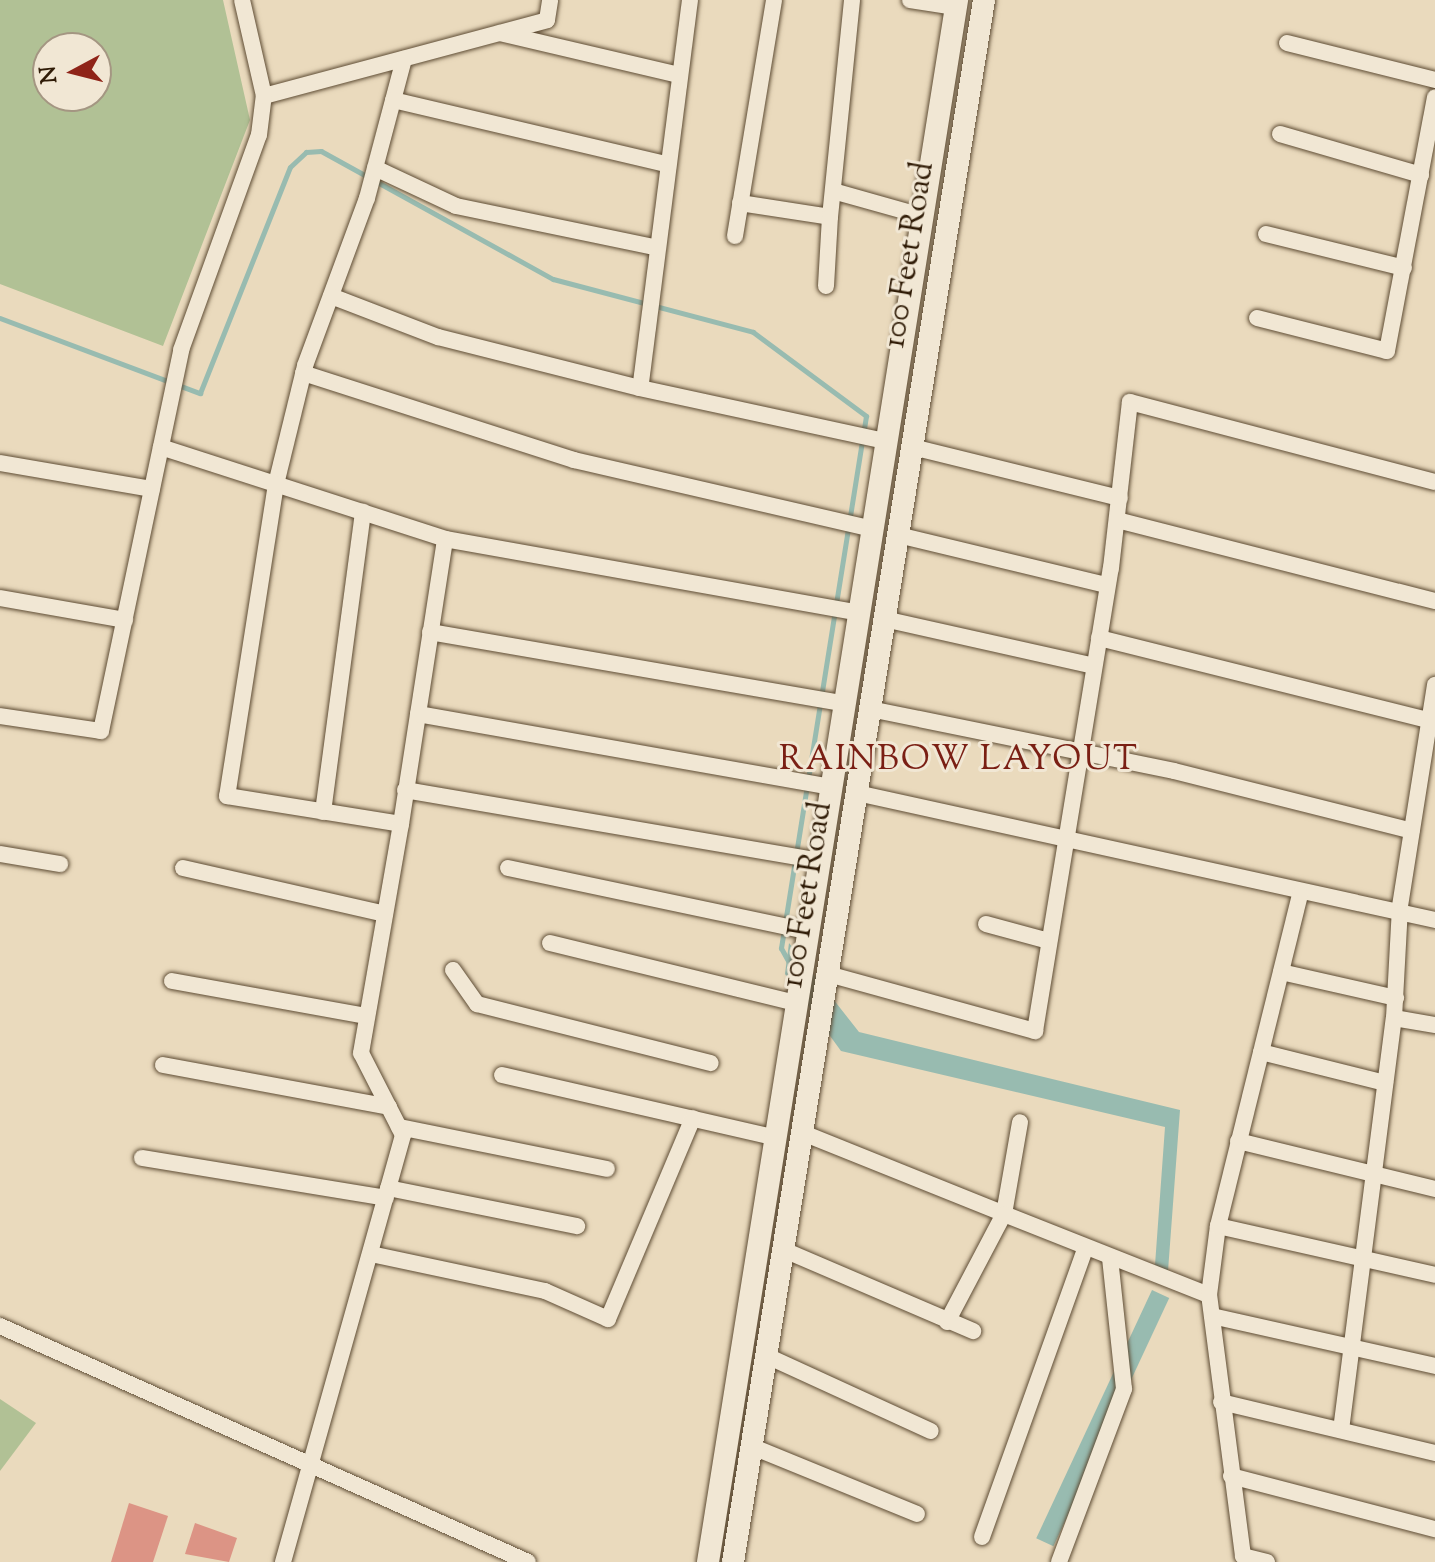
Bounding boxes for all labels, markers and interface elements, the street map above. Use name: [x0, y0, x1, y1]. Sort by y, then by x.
north arrow: [32, 32, 112, 112]
text: N: [33, 64, 67, 85]
street label: 100 Feet Road: [876, 159, 944, 351]
district label: RAINBOW LAYOUT: [779, 741, 1139, 781]
street label: 100 Feet Road: [774, 799, 842, 991]

